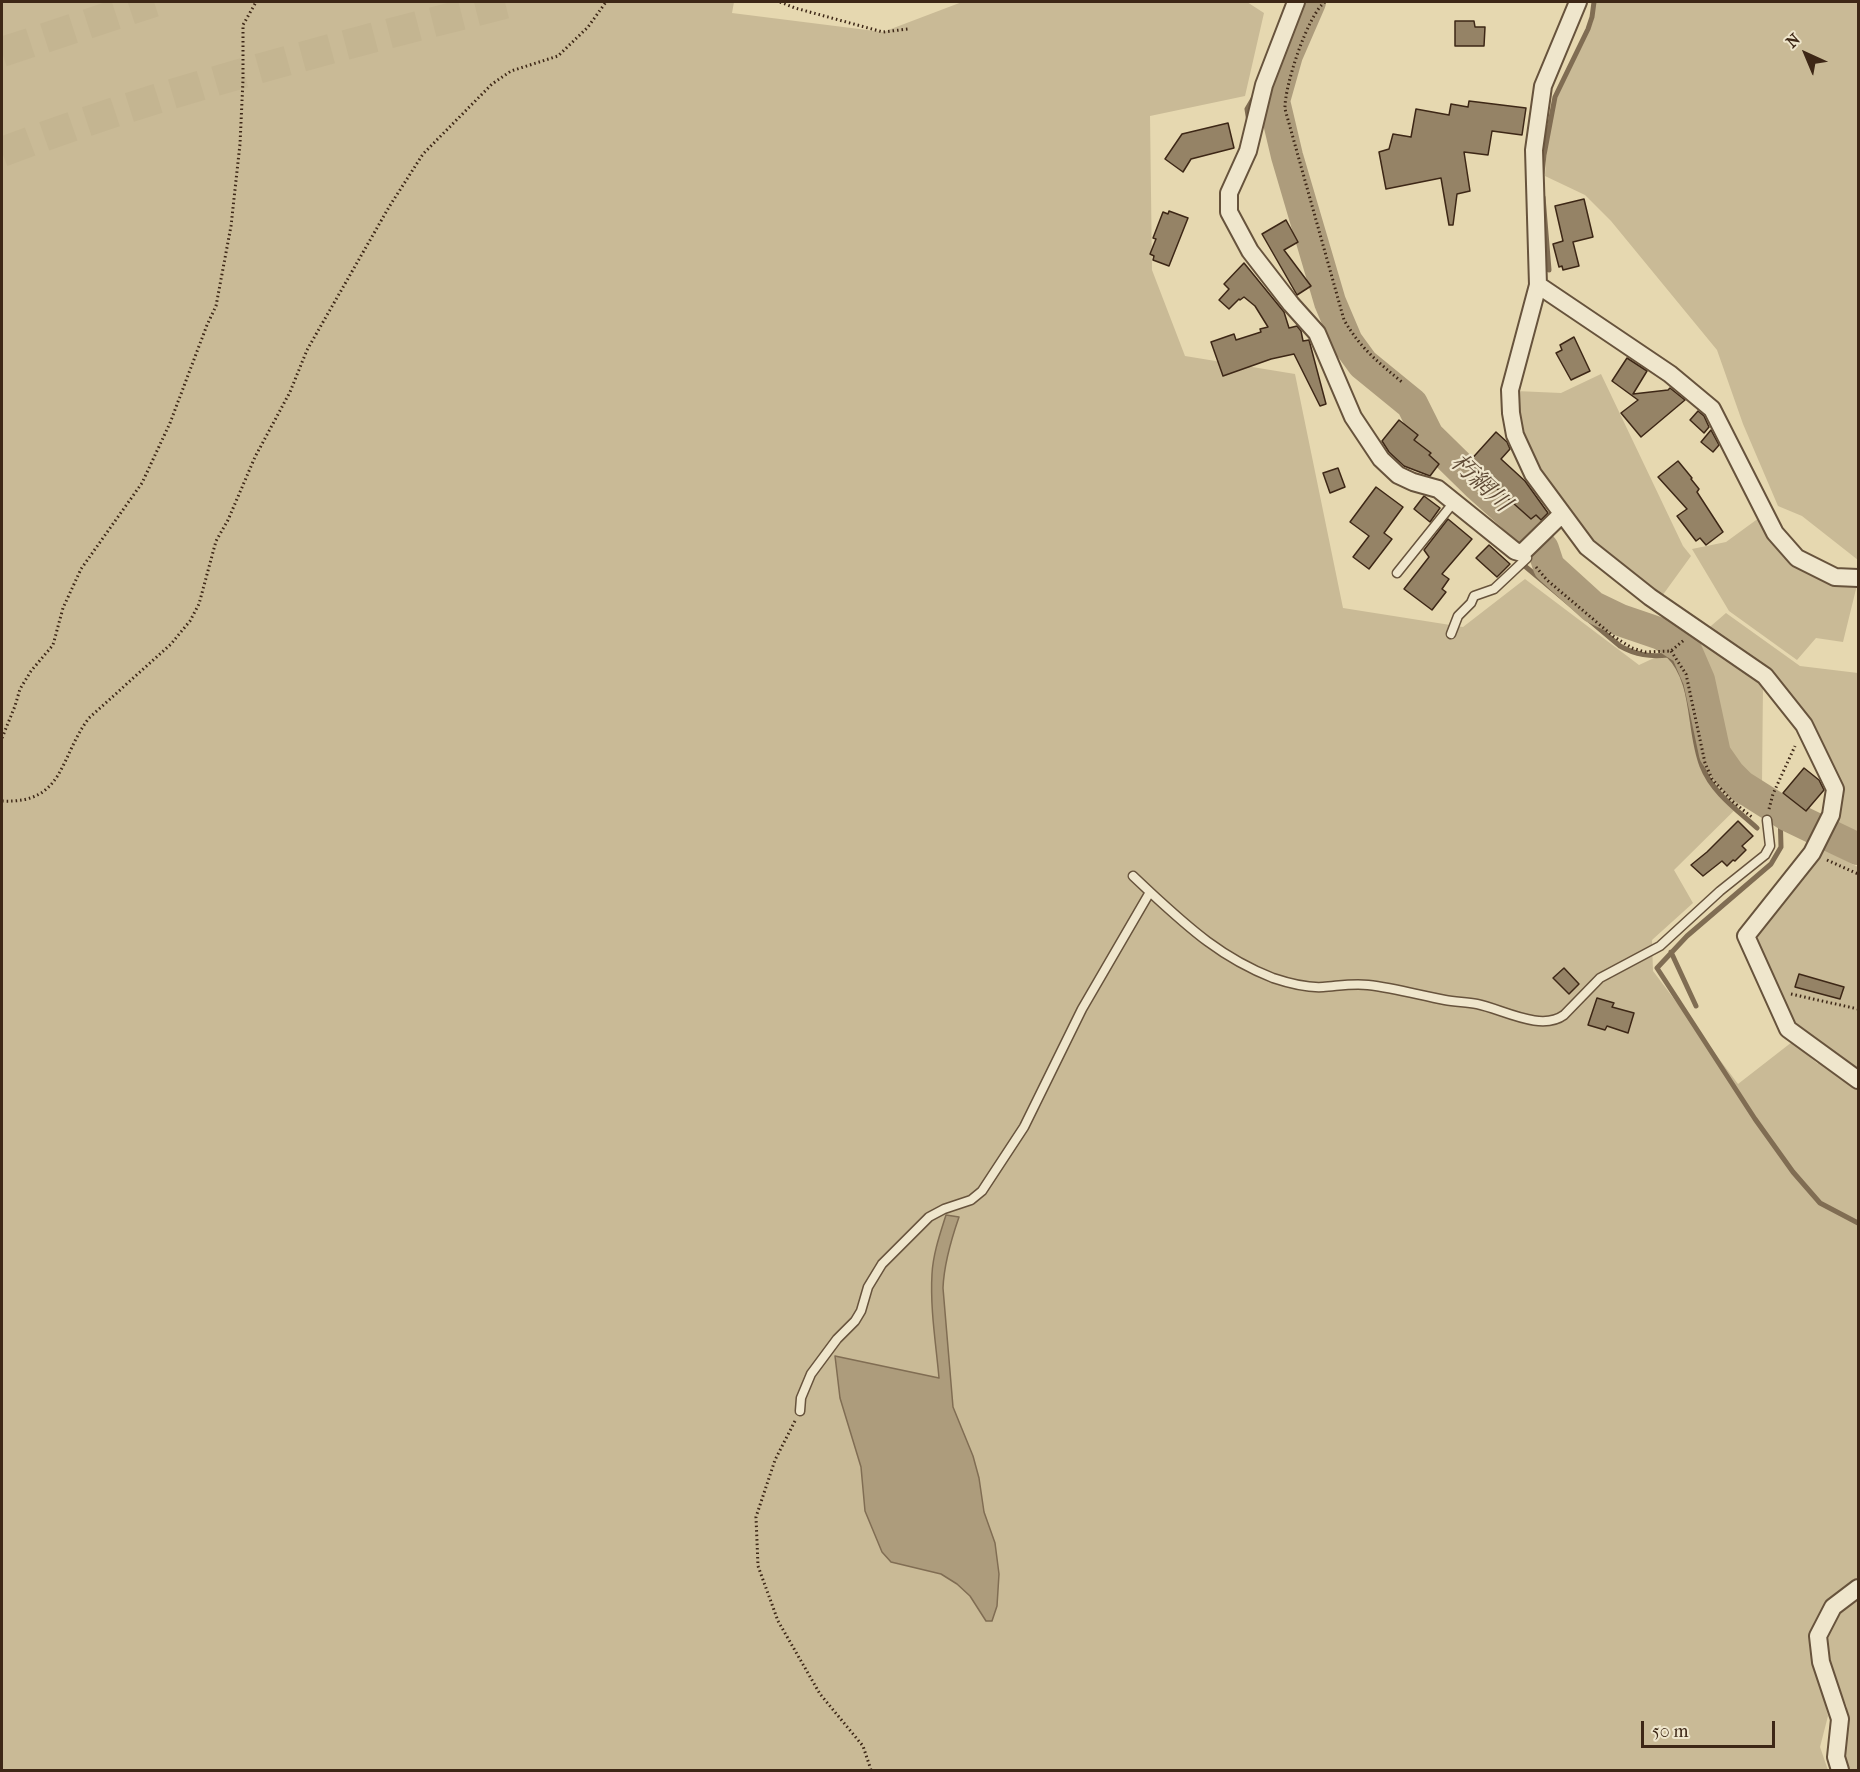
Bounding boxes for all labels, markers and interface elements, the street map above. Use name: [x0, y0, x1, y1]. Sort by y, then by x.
north arrow: [1776, 24, 1836, 84]
text: N: [1782, 30, 1804, 52]
water label: 朽網川: [1444, 449, 1516, 519]
scale bar: [1644, 1709, 1778, 1747]
text: 50 m: [1652, 1721, 1688, 1742]

